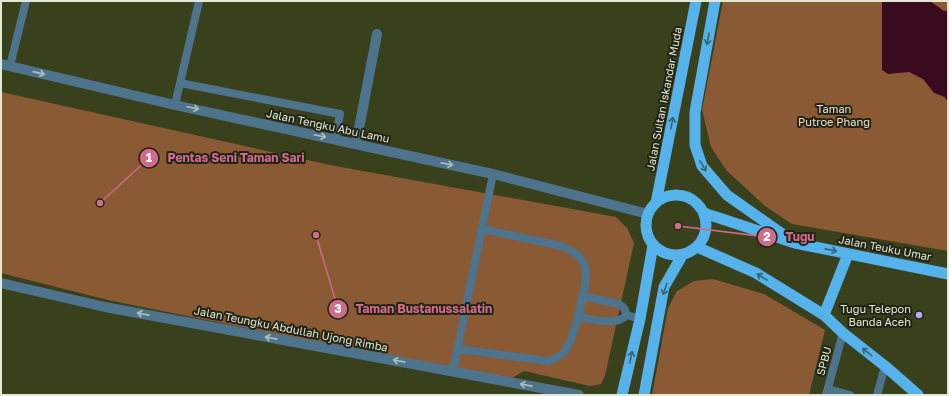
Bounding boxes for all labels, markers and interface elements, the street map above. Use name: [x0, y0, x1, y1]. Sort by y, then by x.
street label: Jalan Sultan Iskandar Muda: [643, 26, 684, 172]
one-way arrow: [703, 32, 711, 45]
one-way arrow: [32, 69, 45, 77]
park label: Taman Putroe Phang: [798, 102, 870, 128]
one-way arrow: [186, 105, 199, 113]
street label: Jalan Tengku Abu Lamu: [265, 106, 391, 145]
one-way arrow: [669, 117, 677, 130]
one-way arrow: [313, 133, 326, 141]
callout: Pentas Seni Taman Sari: [139, 146, 312, 170]
text: 1: [146, 150, 152, 165]
text: Pentas Seni Taman Sari: [168, 150, 304, 165]
one-way arrow: [700, 160, 708, 172]
one-way arrow: [440, 161, 453, 169]
callout: Tugu: [757, 225, 822, 249]
text: 2: [763, 229, 771, 244]
text: Tugu: [786, 229, 814, 244]
street label: Jalan Teuku Umar: [838, 232, 933, 263]
one-way arrow: [824, 247, 837, 255]
one-way arrow: [756, 272, 768, 280]
one-way arrow: [661, 282, 668, 295]
callout: Taman Bustanussalatin: [328, 297, 501, 321]
text: 3: [334, 301, 342, 316]
text: Taman Bustanussalatin: [356, 301, 492, 316]
place label: Tugu Telepon Banda Aceh: [840, 302, 911, 328]
street label: Jalan Teungku Abdullah Ujong Rimba: [193, 303, 389, 354]
one-way arrow: [137, 310, 150, 318]
marker: Tugu Telepon Banda Aceh: [914, 310, 924, 320]
one-way arrow: [265, 333, 278, 341]
street label: SPBU: [813, 345, 834, 377]
one-way arrow: [861, 348, 872, 356]
one-way arrow: [627, 351, 635, 364]
one-way arrow: [393, 357, 406, 365]
one-way arrow: [520, 381, 533, 389]

